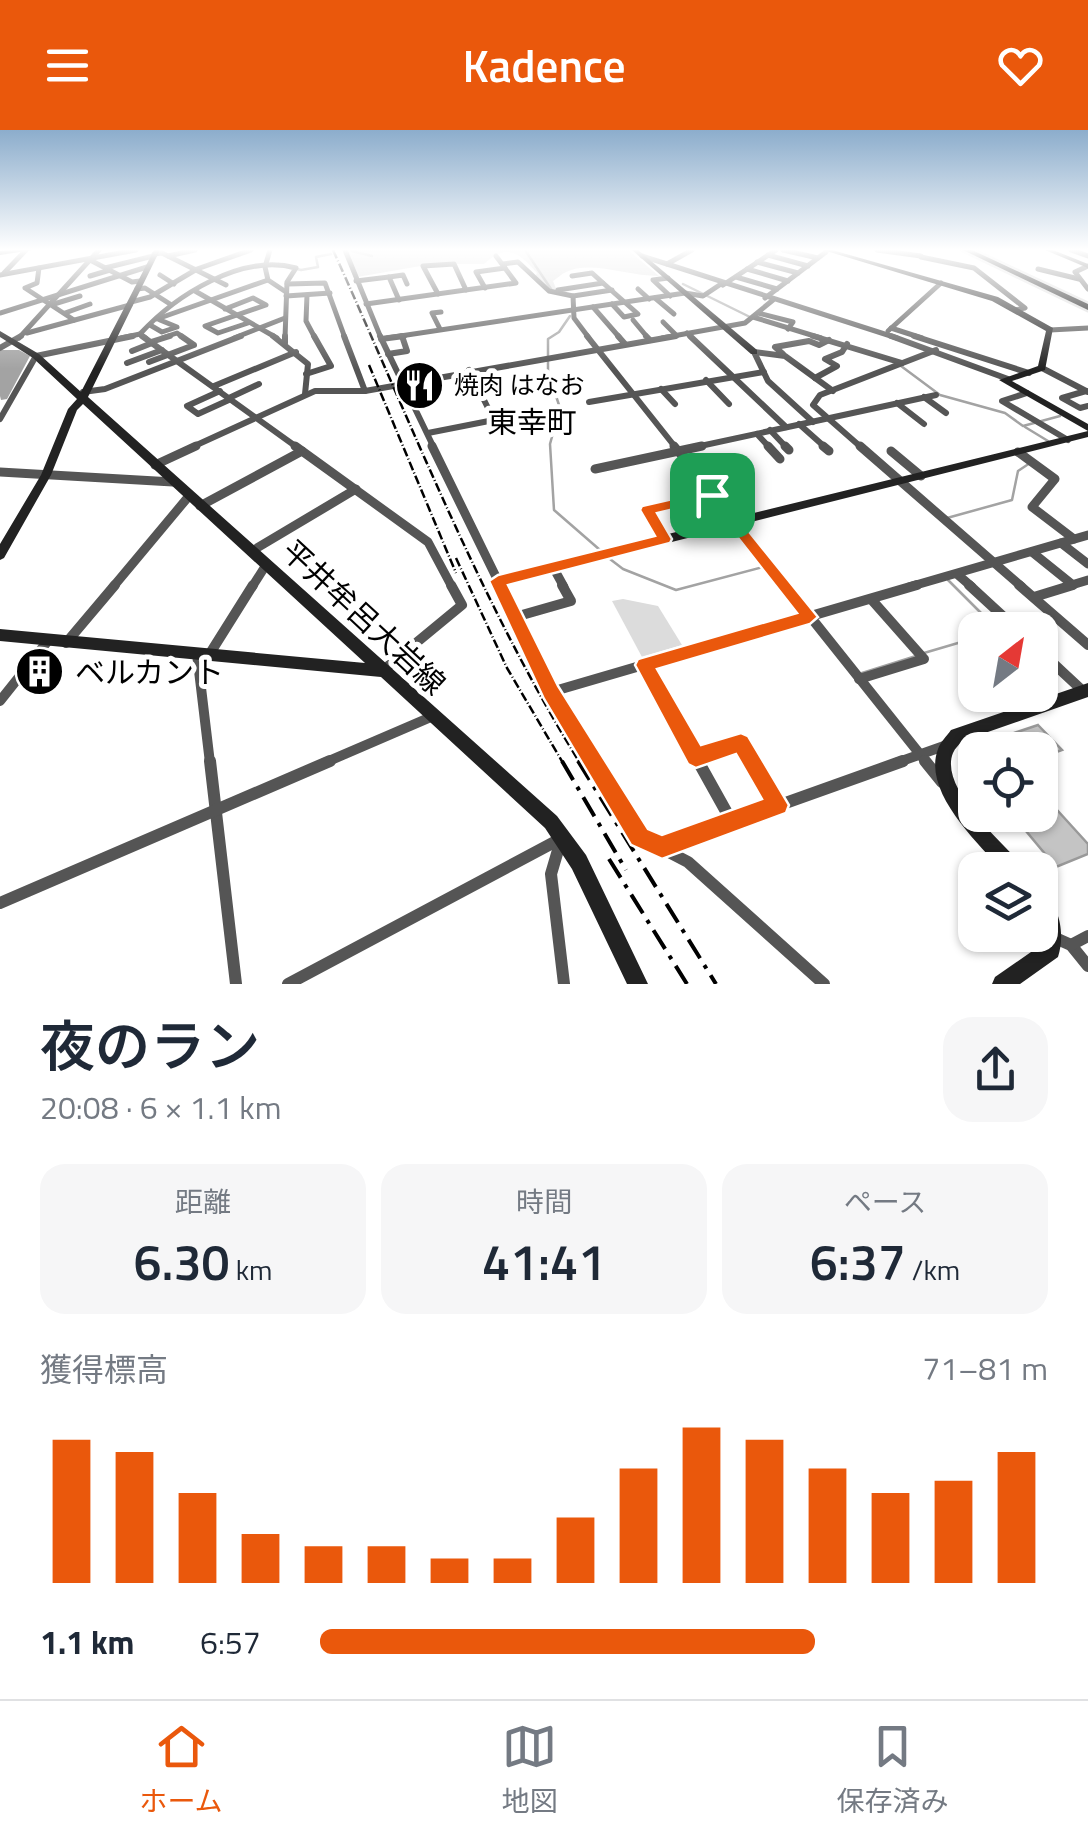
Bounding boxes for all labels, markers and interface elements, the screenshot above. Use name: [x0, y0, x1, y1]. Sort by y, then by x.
text: Kadence: [462, 31, 626, 99]
icon: menu: [40, 38, 95, 93]
icon: heart: [993, 38, 1048, 93]
restaurant icon: 焼肉 はなお: [393, 359, 445, 411]
place label: 焼肉 はなお: [454, 366, 585, 404]
district label: 東幸町: [487, 399, 577, 445]
pin: [670, 453, 755, 538]
icon: arrive: [685, 468, 740, 523]
street label: 平井牟呂大岩線: [272, 529, 456, 705]
north arrow: [958, 612, 1058, 712]
map controls: [958, 612, 1058, 952]
building icon: ベルカント: [14, 646, 66, 698]
place label: ベルカント: [75, 649, 224, 695]
button: locate: [958, 732, 1058, 832]
button: layers: [958, 852, 1058, 952]
text: 夜のラン: [40, 1004, 260, 1087]
button: share: [943, 1017, 1048, 1122]
text: 20:08 · 6 × 1.1 km: [40, 1083, 281, 1131]
text: 距離: [175, 1180, 231, 1223]
text: 時間: [516, 1180, 572, 1223]
text: ペース: [844, 1180, 926, 1223]
text: 6.30: [134, 1223, 229, 1299]
text: 41:41: [482, 1223, 606, 1299]
text: 6:37: [810, 1223, 906, 1299]
text: km: [229, 1248, 272, 1291]
text: /km: [906, 1248, 960, 1291]
text: 71–81 m: [922, 1344, 1048, 1392]
text: 獲得標高: [40, 1345, 168, 1393]
text: 1.1 km: [40, 1618, 134, 1666]
text: 6:57: [200, 1618, 261, 1666]
tab: ホーム: [139, 1719, 223, 1822]
tab: 地図: [502, 1719, 558, 1822]
tab: 保存済み: [836, 1719, 949, 1822]

